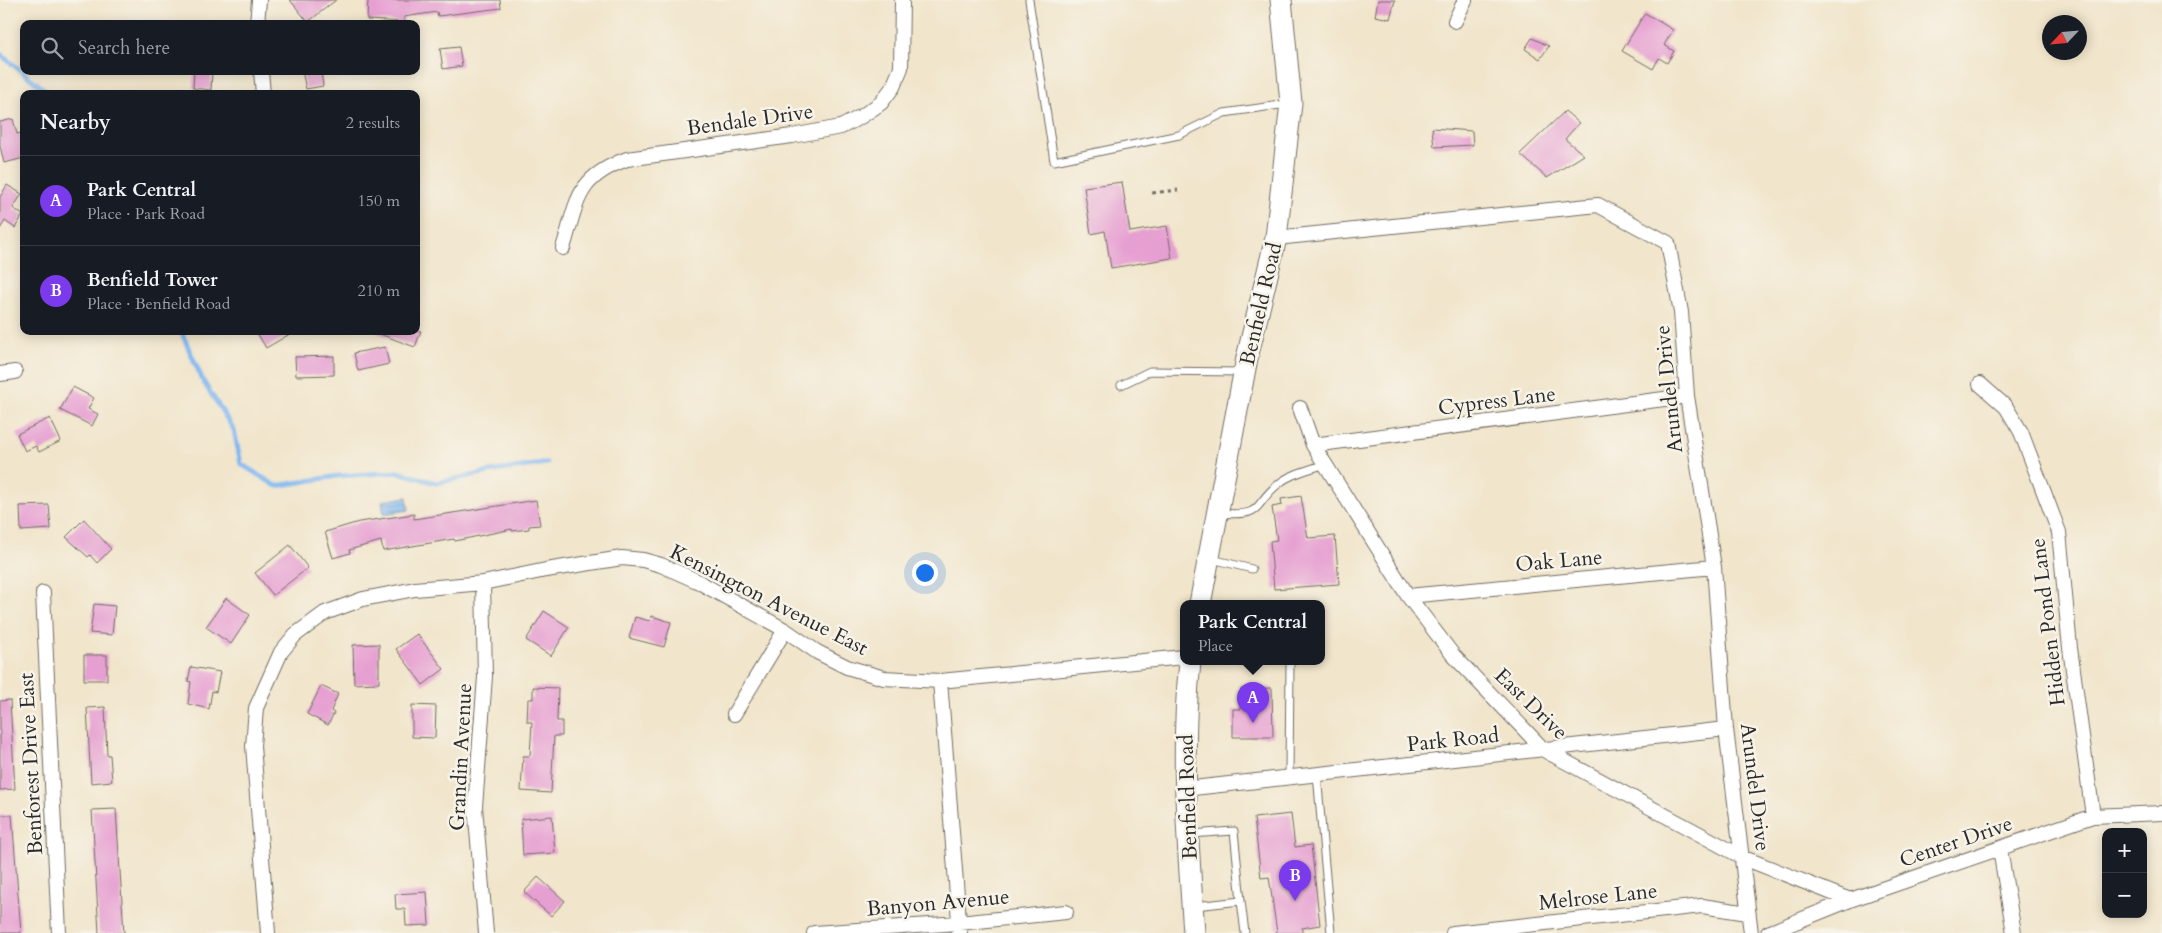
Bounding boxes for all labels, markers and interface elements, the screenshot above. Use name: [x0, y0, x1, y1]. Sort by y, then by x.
north arrow: [2042, 15, 2087, 60]
search box: [20, 20, 420, 75]
icon: search: [38, 34, 66, 62]
text: Search here: [78, 35, 170, 61]
street label: Bendale Drive: [685, 97, 815, 143]
text: Nearby: [40, 108, 111, 137]
text: 2 results: [346, 112, 400, 134]
text: Park Central: [87, 177, 196, 203]
text: A: [50, 190, 62, 212]
text: 150 m: [358, 190, 400, 212]
text: Place · Park Road: [87, 203, 205, 225]
street label: Benfield Road: [1233, 240, 1289, 368]
text: Benfield Tower: [87, 267, 218, 293]
text: B: [50, 280, 62, 302]
text: 210 m: [358, 280, 400, 302]
text: Place · Benfield Road: [87, 293, 230, 315]
street label: Arundel Drive: [1648, 324, 1690, 454]
street label: Cypress Lane: [1436, 379, 1558, 423]
street label: Kensington Avenue East: [665, 537, 873, 663]
street label: Hidden Pond Lane: [2023, 537, 2073, 707]
street label: Oak Lane: [1514, 543, 1604, 579]
your location: [912, 560, 938, 586]
popup: [1180, 600, 1325, 665]
text: Park Central: [1198, 609, 1307, 635]
text: Place: [1198, 635, 1233, 657]
street label: East Drive: [1488, 662, 1574, 746]
street label: Benforest Drive East: [12, 672, 50, 856]
street label: Grandin Avenue: [443, 682, 479, 832]
pin: A: [1237, 682, 1269, 723]
street label: Park Road: [1406, 721, 1500, 759]
street label: Arundel Drive: [1733, 721, 1777, 853]
street label: Benfield Road: [1171, 734, 1205, 860]
street label: Center Drive: [1896, 809, 2016, 875]
map controls: [2102, 828, 2147, 918]
button: +: [2102, 828, 2147, 873]
pin: B: [1279, 860, 1311, 901]
button: −: [2102, 873, 2147, 918]
street label: Melrose Lane: [1537, 876, 1659, 918]
street label: Banyon Avenue: [865, 882, 1011, 924]

